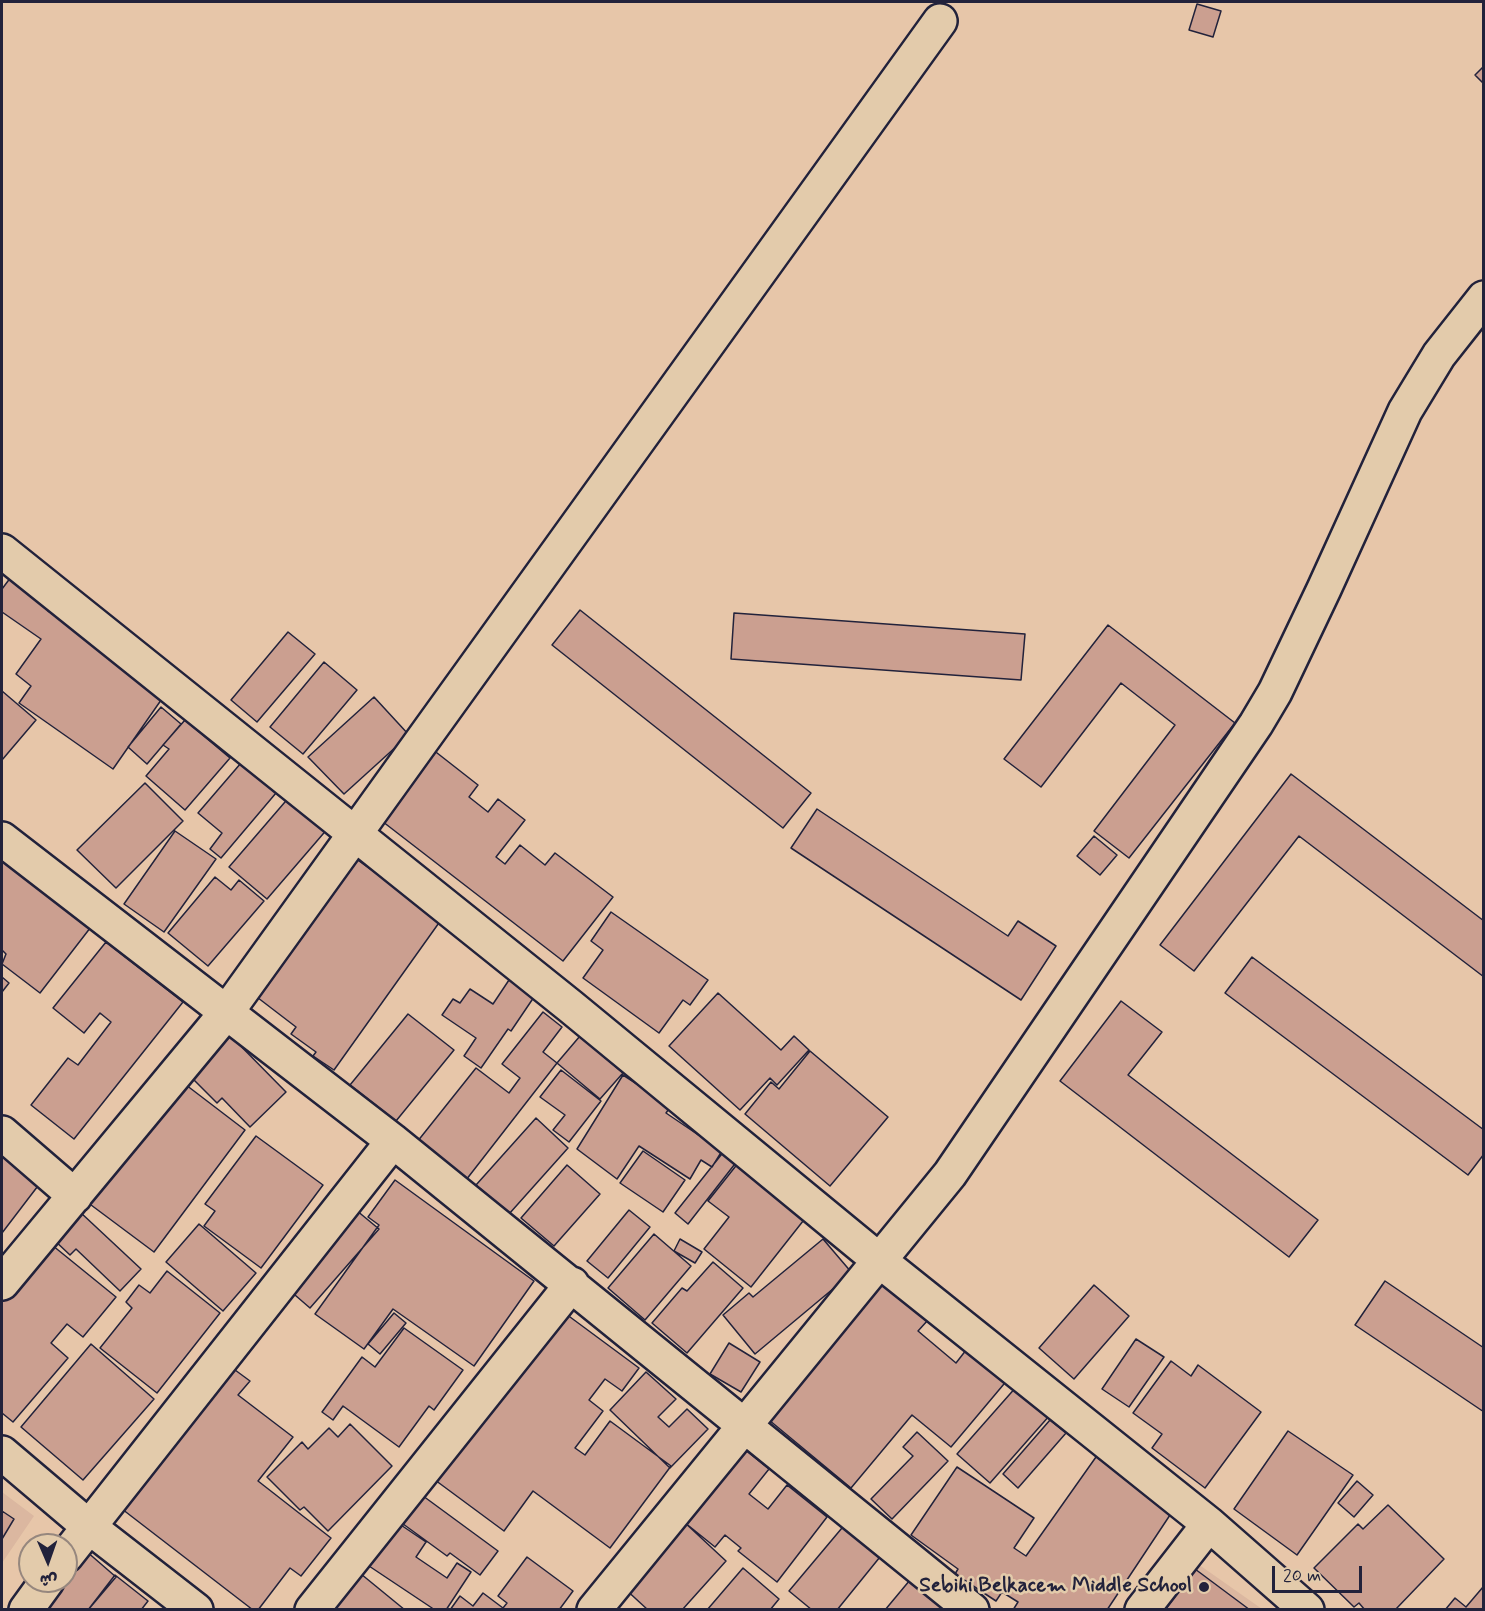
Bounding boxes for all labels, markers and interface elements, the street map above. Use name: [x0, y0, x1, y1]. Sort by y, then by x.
north arrow: [18, 1533, 78, 1593]
scale bar: [1275, 1554, 1365, 1592]
text: 20 m: [1283, 1564, 1321, 1588]
text: ش: [39, 1569, 58, 1590]
place label: Sebihi Belkacem Middle School: [919, 1574, 1192, 1600]
marker: Sebihi Belkacem Middle School: [1197, 1580, 1211, 1594]

